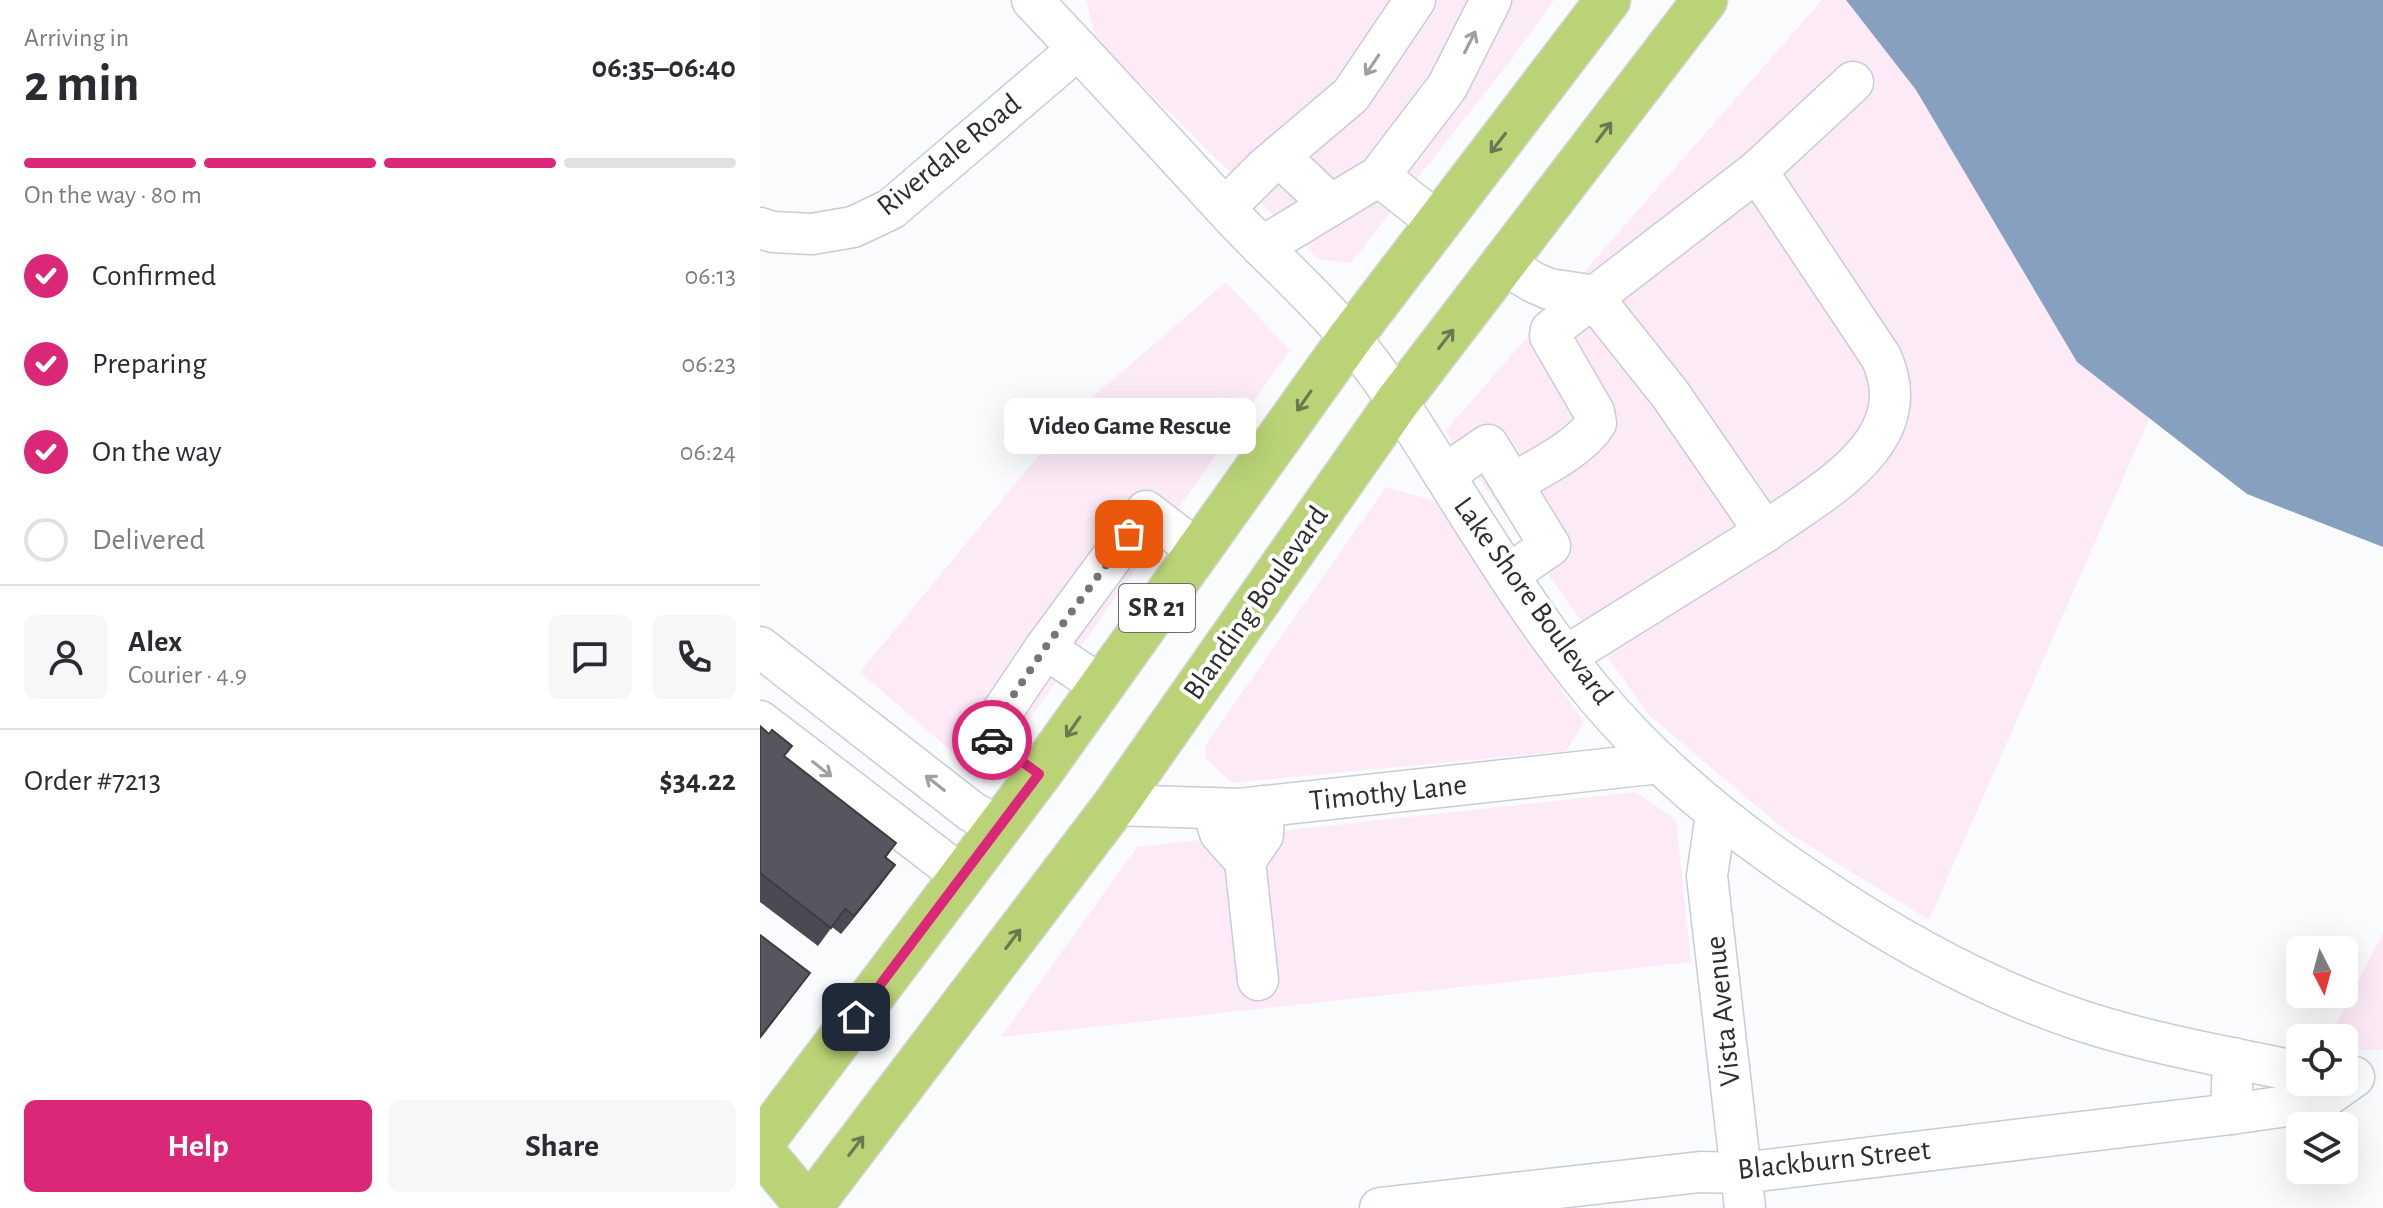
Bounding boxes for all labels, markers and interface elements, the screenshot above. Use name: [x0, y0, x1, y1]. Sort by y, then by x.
text: Arriving in: [24, 25, 129, 51]
one-way arrow: [1462, 31, 1478, 55]
text: 06:35–06:40: [592, 53, 736, 83]
one-way arrow: [1364, 53, 1380, 75]
text: 2 min: [24, 58, 139, 110]
street label: Riverdale Road: [872, 88, 1026, 222]
one-way arrow: [1595, 122, 1612, 144]
one-way arrow: [1490, 132, 1507, 153]
text: On the way · 80 m: [24, 182, 202, 208]
icon: check: [24, 254, 68, 298]
text: Confirmed: [92, 261, 216, 291]
text: 06:13: [684, 263, 736, 289]
one-way arrow: [1438, 329, 1455, 350]
icon: check: [24, 342, 68, 386]
text: Preparing: [92, 349, 207, 379]
text: 06:23: [682, 351, 736, 377]
one-way arrow: [1296, 390, 1313, 411]
callout: Video Game Rescue: [1003, 398, 1255, 454]
text: Video Game Rescue: [1029, 413, 1231, 439]
icon: check: [24, 430, 68, 474]
text: On the way: [92, 437, 221, 467]
text: 06:24: [680, 439, 736, 465]
street label: Lake Shore Boulevard: [1448, 492, 1618, 710]
pin: [1095, 500, 1163, 568]
street label: Blanding Boulevard: [1178, 501, 1334, 705]
icon: bag: [1107, 512, 1151, 556]
text: Delivered: [92, 525, 205, 555]
road number: SR 21: [1119, 584, 1195, 632]
button: person: [24, 615, 108, 699]
button: chat: [548, 615, 632, 699]
button: phone: [652, 615, 736, 699]
text: Alex: [128, 627, 182, 657]
text: Courier · 4.9: [128, 662, 247, 688]
courier: [952, 700, 1032, 780]
one-way arrow: [1064, 715, 1081, 737]
icon: car: [970, 718, 1014, 762]
one-way arrow: [811, 760, 832, 778]
text: Order #7213: [24, 766, 161, 796]
text: $34.22: [659, 766, 736, 796]
street label: Timothy Lane: [1308, 770, 1468, 816]
one-way arrow: [925, 775, 946, 792]
one-way arrow: [1005, 928, 1022, 950]
street label: Vista Avenue: [1700, 934, 1746, 1088]
north arrow: [2286, 936, 2358, 1008]
map controls: [2286, 936, 2358, 1184]
pin: [822, 983, 890, 1051]
icon: home: [834, 995, 878, 1039]
button: locate: [2286, 1024, 2358, 1096]
button: Help: [24, 1100, 372, 1192]
button: Share: [388, 1100, 736, 1192]
button: layers: [2286, 1112, 2358, 1184]
street label: Blackburn Street: [1736, 1135, 1932, 1185]
one-way arrow: [848, 1136, 865, 1157]

